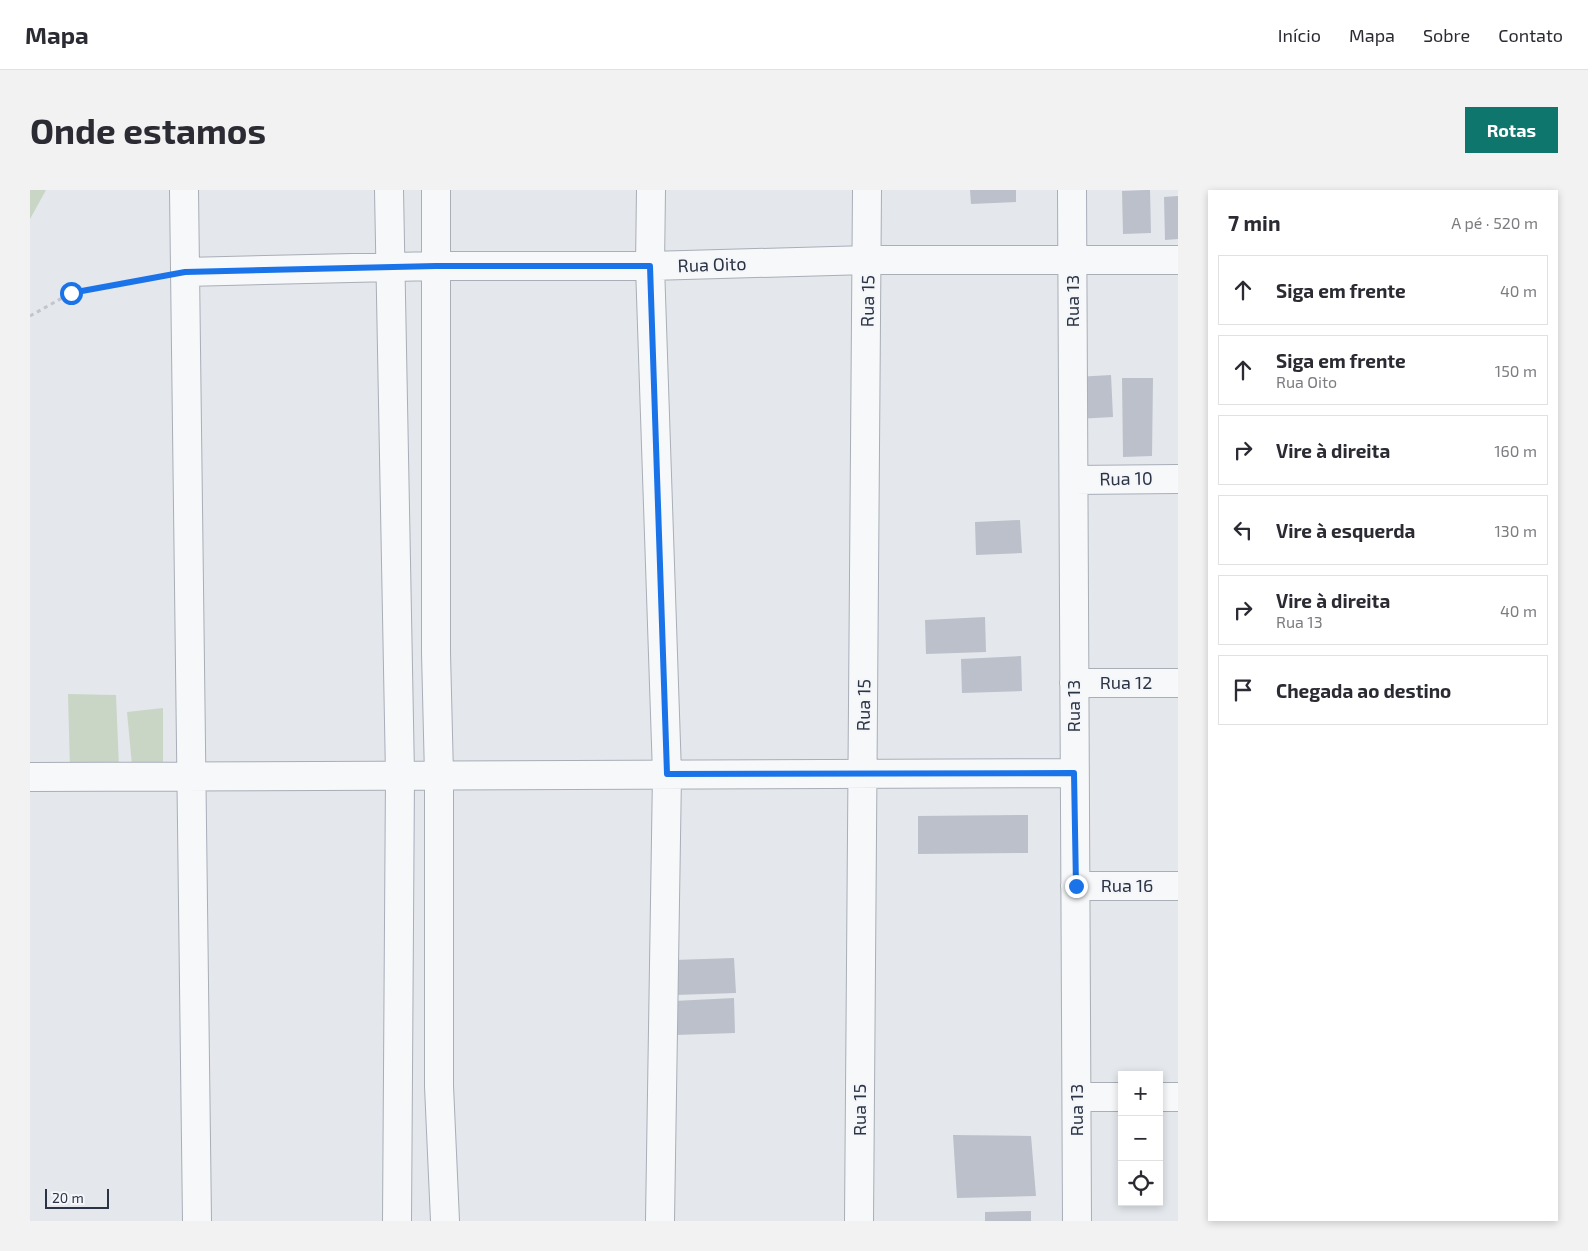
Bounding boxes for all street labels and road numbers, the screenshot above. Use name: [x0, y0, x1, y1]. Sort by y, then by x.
street label: Rua Oito: [677, 252, 747, 276]
street label: Rua 15: [856, 275, 878, 327]
street label: Rua 13: [1061, 275, 1083, 327]
street label: Rua 10: [1099, 467, 1153, 489]
street label: Rua 12: [1100, 671, 1152, 693]
street label: Rua 15: [852, 679, 874, 731]
street label: Rua 13: [1062, 680, 1084, 732]
street label: Rua 16: [1101, 874, 1153, 896]
street label: Rua 15: [848, 1084, 870, 1136]
street label: Rua 13: [1065, 1084, 1087, 1136]

